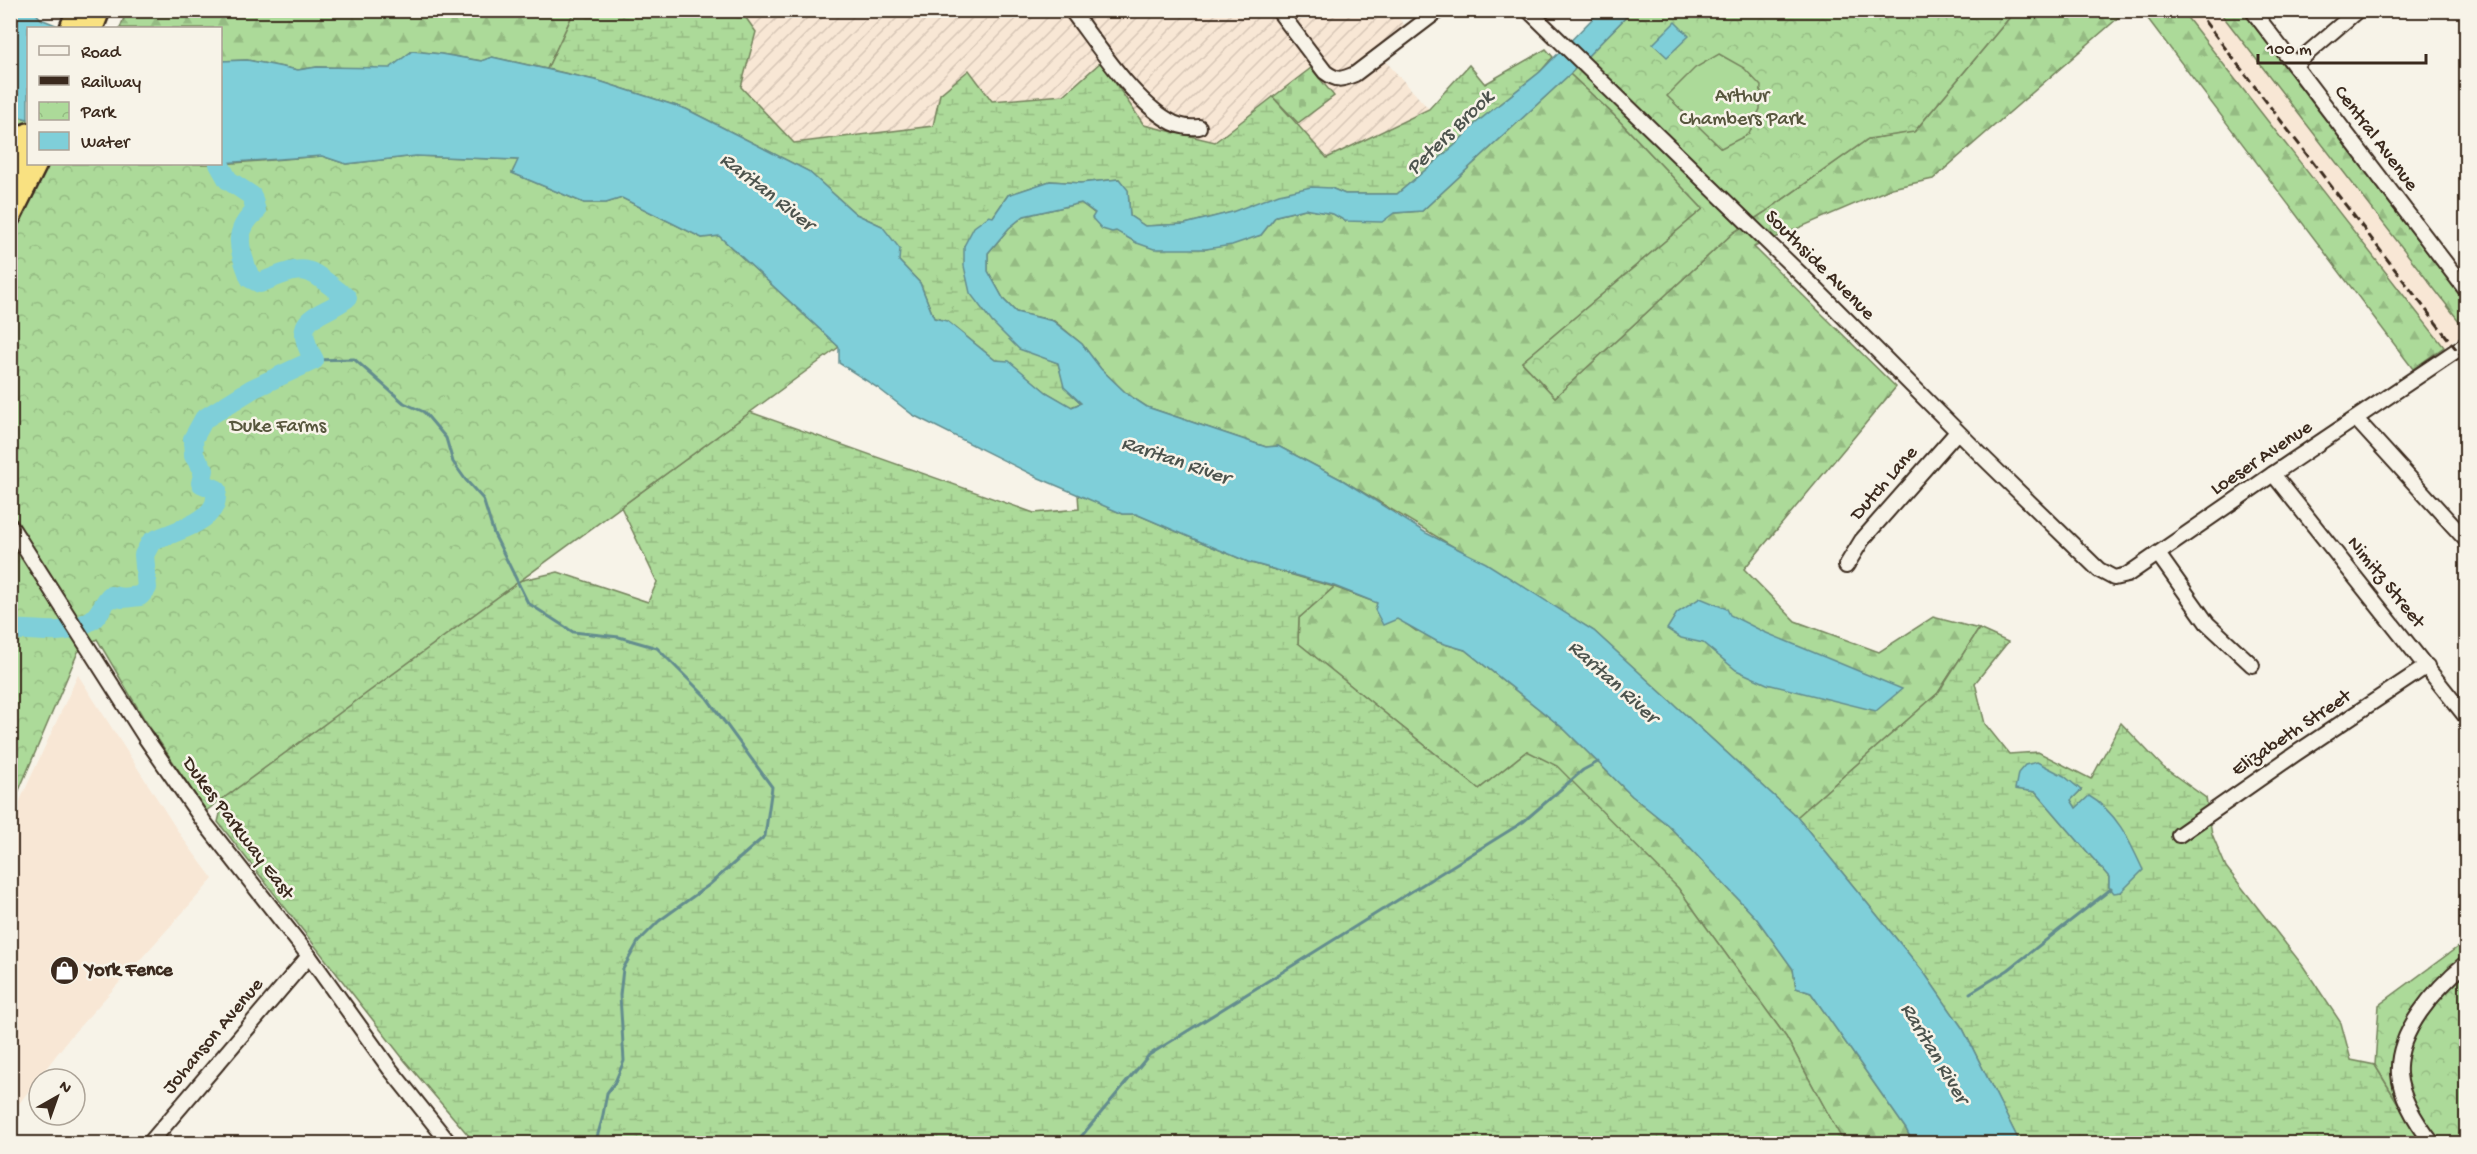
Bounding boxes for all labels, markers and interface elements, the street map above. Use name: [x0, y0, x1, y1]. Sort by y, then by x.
legend: [27, 27, 222, 165]
scale bar: [2258, 27, 2426, 65]
text: 100 m: [2266, 40, 2312, 61]
text: Road: [81, 43, 122, 64]
text: Railway: [81, 73, 141, 94]
street label: Central Avenue: [2328, 82, 2423, 197]
water label: Peters Brook: [1402, 85, 1502, 182]
park label: Arthur Chambers Park: [1679, 86, 1807, 132]
text: Park: [80, 103, 117, 124]
text: Water: [81, 133, 131, 154]
water label: Raritan River: [714, 148, 822, 240]
street label: Southside Avenue: [1759, 206, 1879, 326]
park label: Duke Farms: [228, 416, 327, 439]
street label: Loeser Avenue: [2207, 416, 2318, 501]
water label: Raritan River: [1118, 432, 1237, 494]
street label: Dutch Lane: [1845, 442, 1924, 527]
street label: Nimitz Street: [2341, 533, 2430, 635]
water label: Raritan River: [1562, 636, 1666, 733]
street label: Elizabeth Street: [2228, 685, 2358, 782]
street label: Dukes Parkway East: [175, 752, 299, 906]
shop icon: York Fence: [48, 955, 80, 987]
place label: York Fence: [83, 960, 173, 983]
street label: Johanson Avenue: [159, 974, 270, 1100]
water label: Raritan River: [1893, 999, 1975, 1113]
north arrow: [27, 1067, 87, 1127]
text: N: [54, 1078, 75, 1099]

